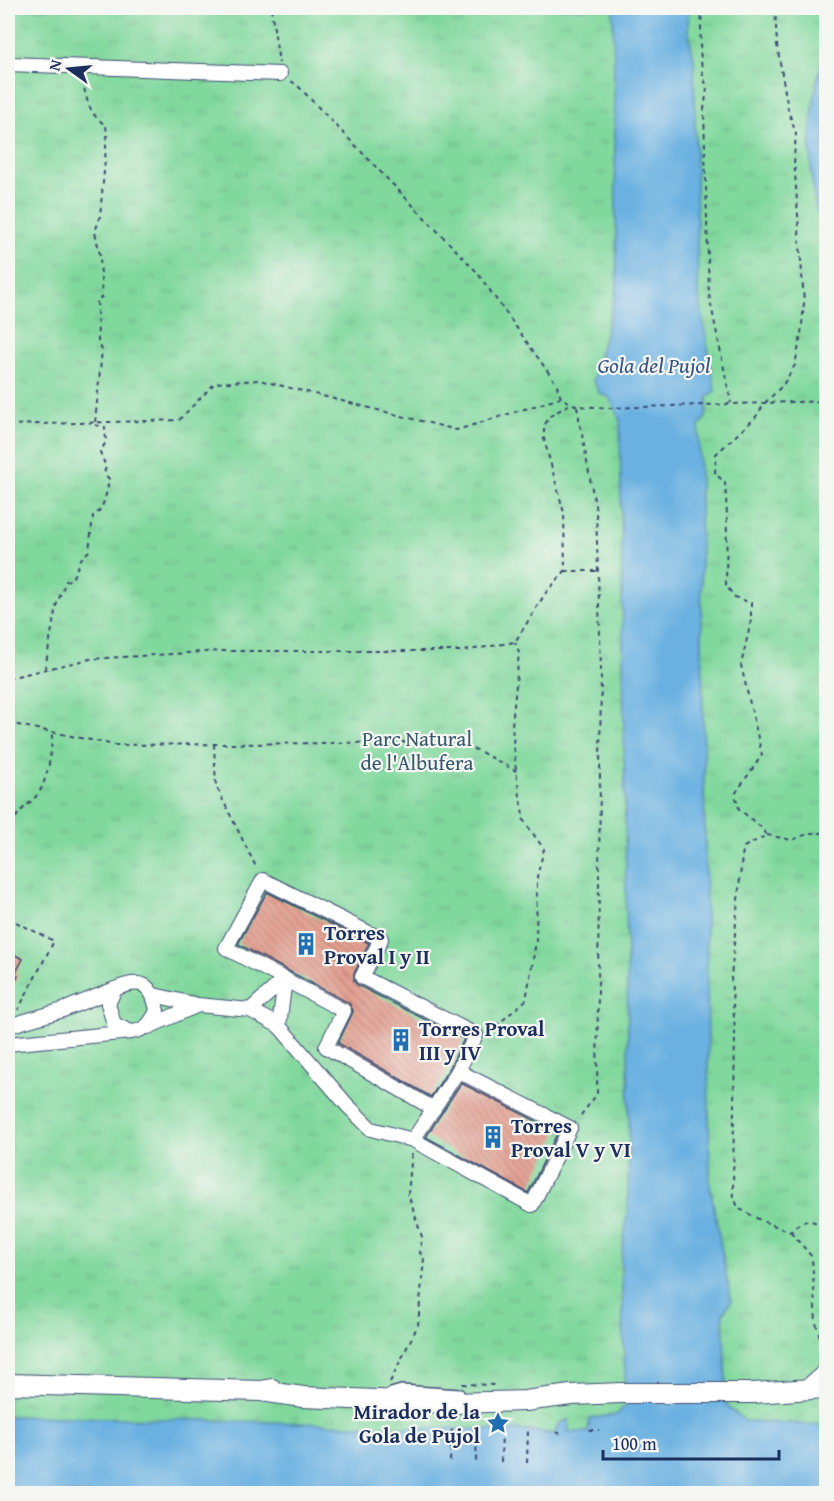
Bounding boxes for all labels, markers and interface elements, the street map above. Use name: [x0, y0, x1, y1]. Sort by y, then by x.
north arrow: [39, 39, 99, 99]
text: N: [42, 57, 68, 73]
water label: Gola del Pujol: [598, 349, 710, 381]
park label: Parc Natural de l'Albufera: [361, 723, 473, 778]
place label: Torres Proval I y II: [324, 917, 430, 972]
building icon: Torres Proval I y II: [293, 931, 319, 957]
place label: Torres Proval III y IV: [419, 1013, 545, 1068]
building icon: Torres Proval III y IV: [388, 1027, 414, 1053]
place label: Torres Proval V y VI: [511, 1110, 631, 1165]
building icon: Torres Proval V y VI: [480, 1124, 506, 1150]
place label: Mirador de la Gola de Pujol: [353, 1396, 480, 1451]
place icon: Mirador de la Gola de Pujol: [485, 1410, 511, 1436]
scale bar: [603, 1423, 778, 1461]
text: 100 m: [612, 1430, 657, 1457]

